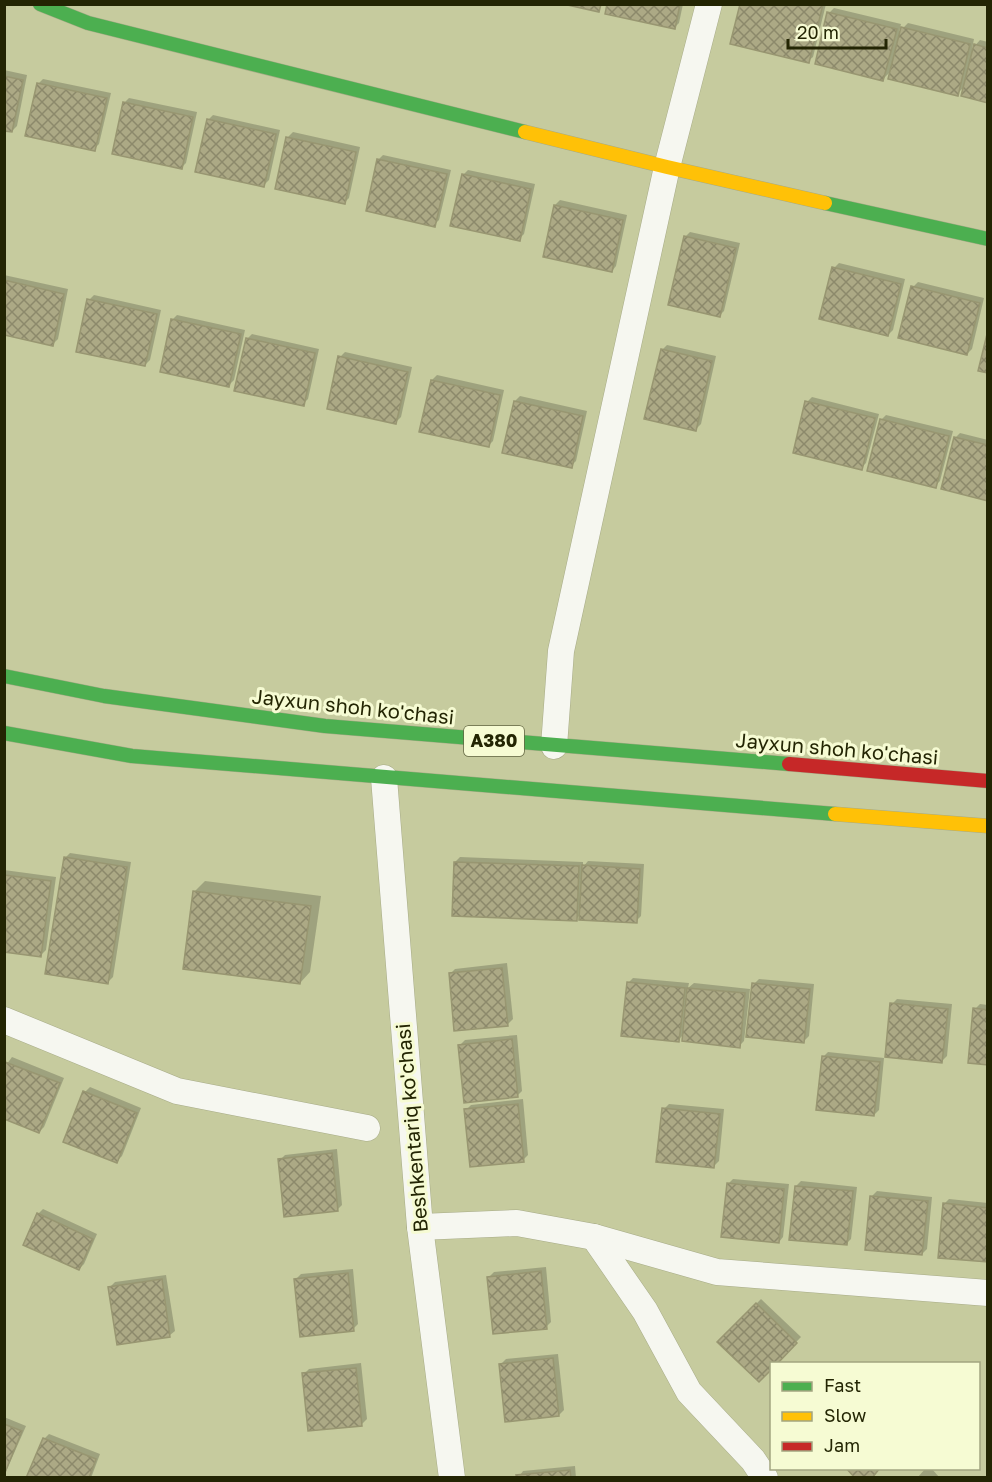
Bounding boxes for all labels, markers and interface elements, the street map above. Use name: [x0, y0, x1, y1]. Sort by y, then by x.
scale bar: [788, 12, 886, 50]
text: 20 m: [797, 21, 839, 43]
street label: Jayxun shoh ko'chasi: [251, 683, 455, 729]
road number: A380: [464, 726, 524, 756]
street label: Jayxun shoh ko'chasi: [735, 727, 939, 769]
street label: Beshkentariq ko'chasi: [390, 1023, 432, 1234]
legend: [770, 1362, 980, 1470]
text: Fast: [824, 1374, 861, 1396]
text: Slow: [824, 1404, 867, 1426]
text: Jam: [824, 1434, 860, 1456]

